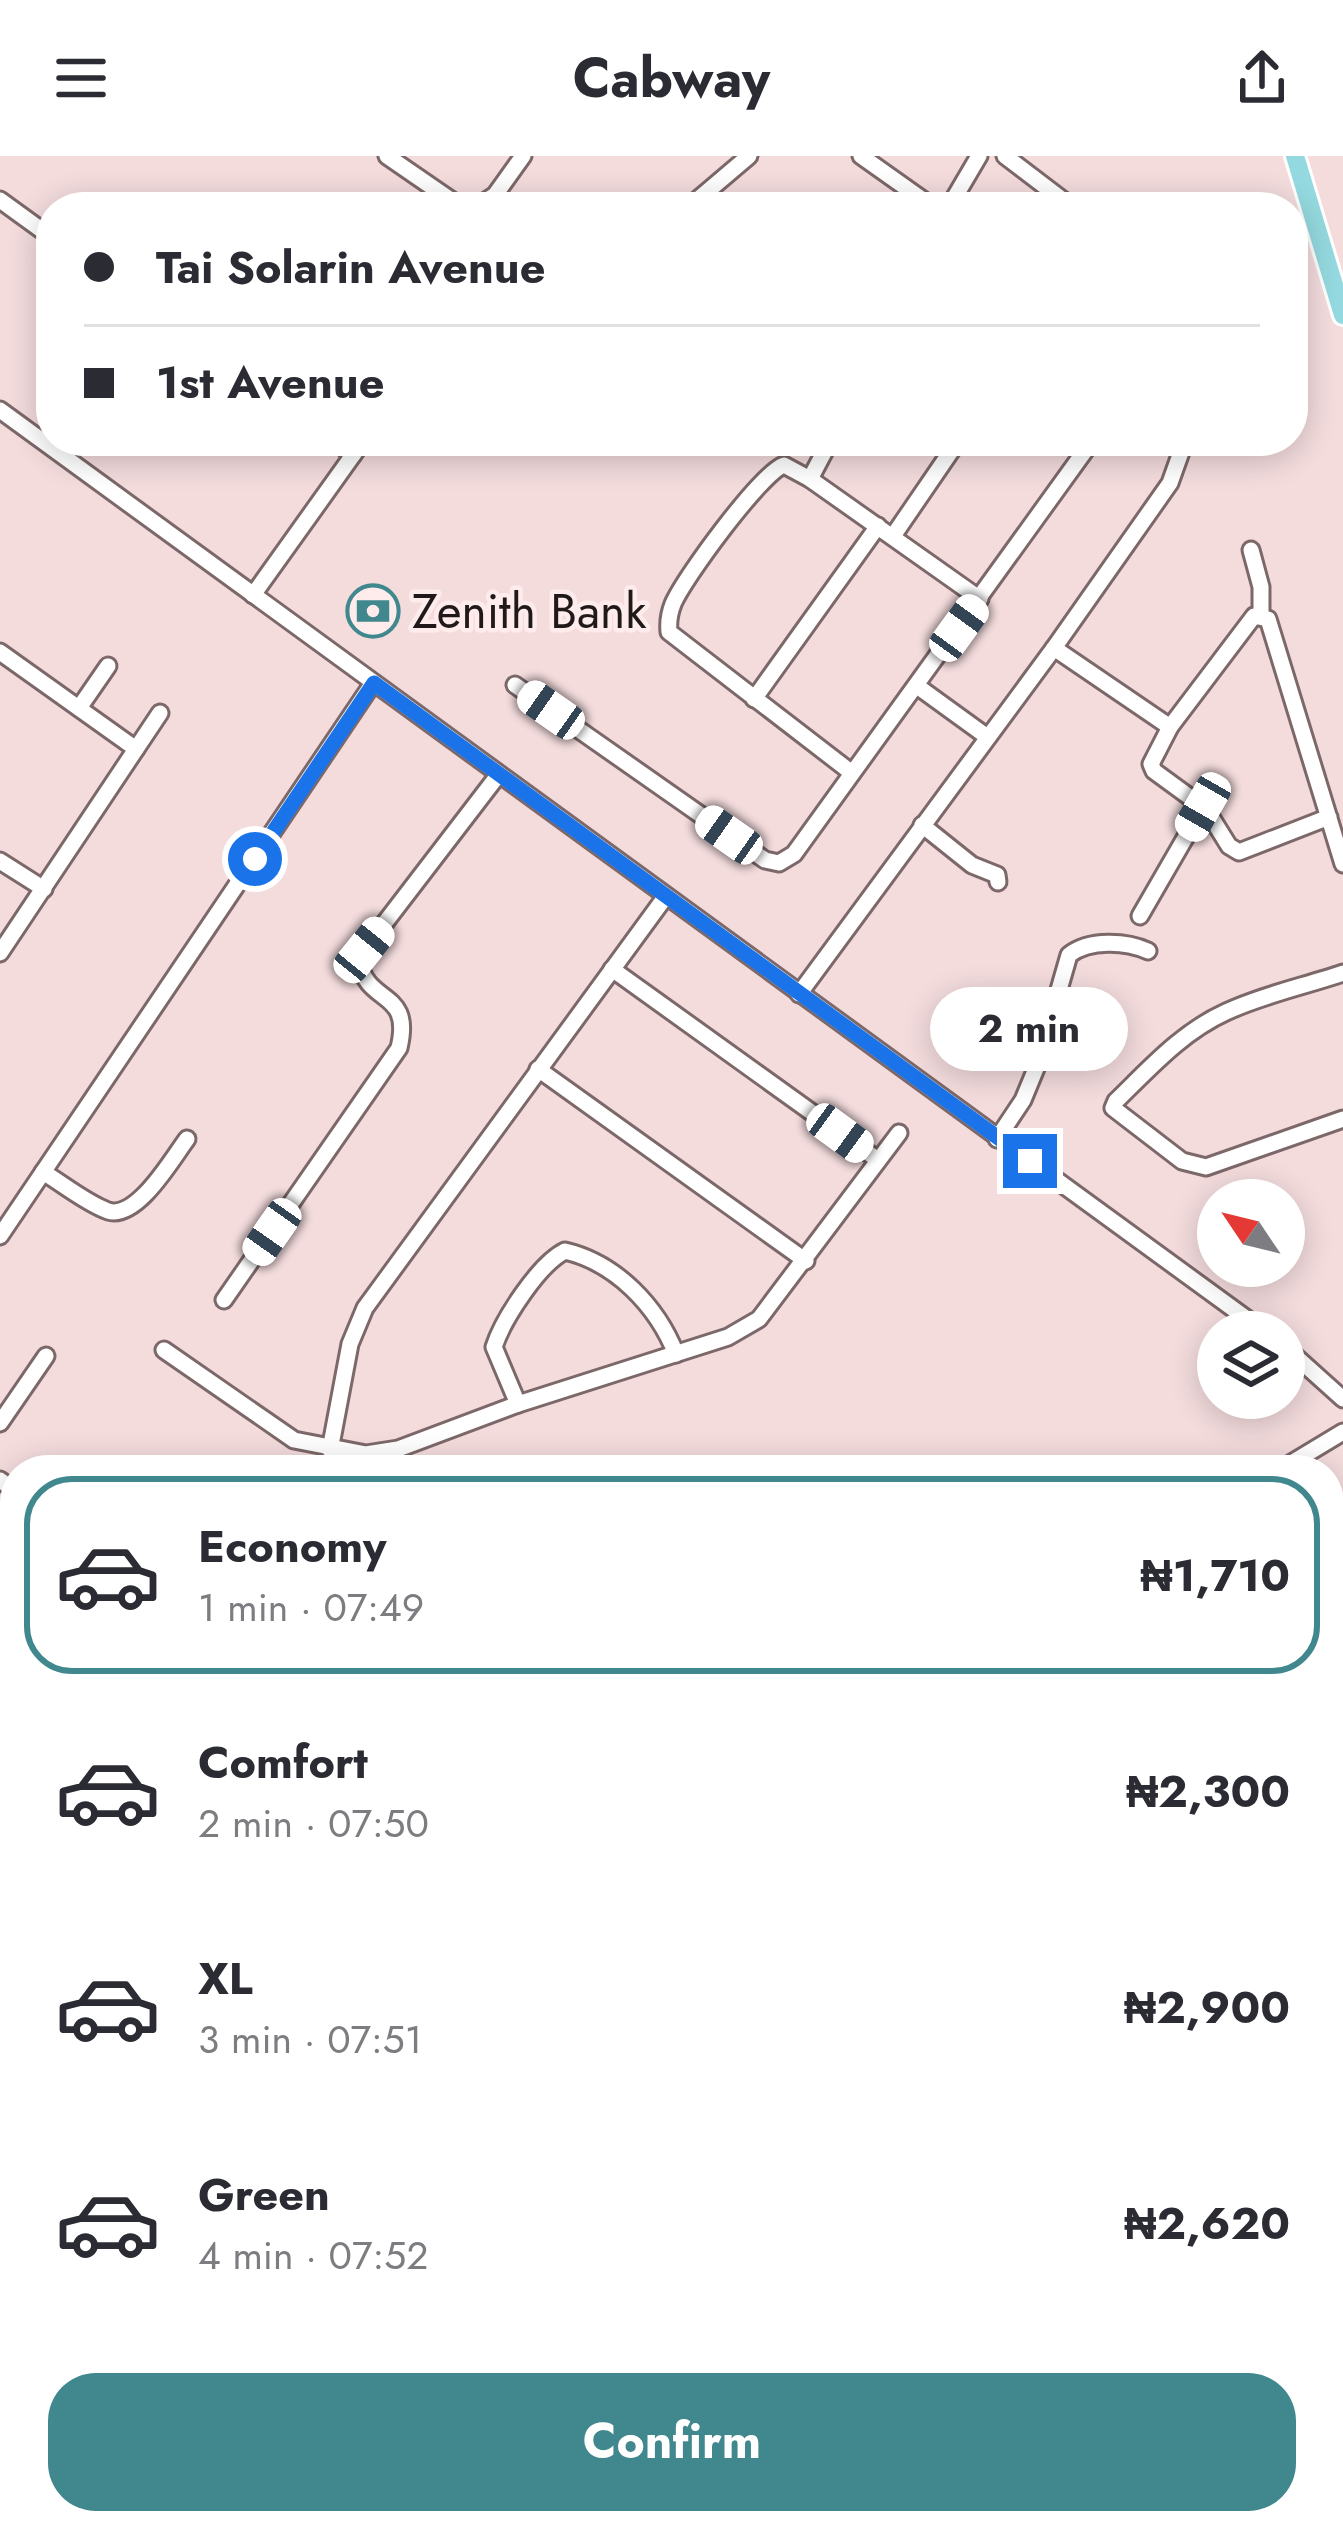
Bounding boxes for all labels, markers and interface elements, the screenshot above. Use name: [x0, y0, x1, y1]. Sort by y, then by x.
text: Cabway: [573, 39, 770, 117]
icon: menu: [48, 45, 114, 111]
icon: share: [1229, 45, 1295, 111]
text: Tai Solarin Avenue: [156, 235, 545, 300]
text: 1st Avenue: [156, 350, 384, 415]
place label: Zenith Bank: [412, 577, 647, 646]
bank icon: Zenith Bank: [345, 583, 401, 639]
car: [923, 588, 995, 668]
car: [511, 675, 591, 745]
car: [1169, 767, 1237, 847]
car: [689, 800, 769, 870]
route start: [228, 832, 282, 886]
car: [327, 911, 401, 989]
callout: 2 min: [931, 987, 1129, 1071]
text: 2 min: [978, 1000, 1080, 1057]
car: [800, 1097, 880, 1169]
route end: [1003, 1134, 1057, 1188]
north arrow: [1197, 1179, 1305, 1287]
map controls: [1197, 1179, 1305, 1419]
car: [237, 1192, 307, 1272]
button: layers: [1197, 1311, 1305, 1419]
text: Economy: [198, 1514, 386, 1579]
icon: car: [54, 1521, 162, 1629]
text: ₦1,710: [1140, 1543, 1290, 1608]
text: 1 min · 07:49: [198, 1579, 424, 1636]
text: Comfort: [198, 1730, 368, 1795]
icon: car: [54, 1737, 162, 1845]
text: ₦2,300: [1126, 1759, 1290, 1824]
text: 2 min · 07:50: [198, 1795, 429, 1852]
text: XL: [198, 1946, 253, 2011]
icon: car: [54, 1953, 162, 2061]
text: ₦2,900: [1124, 1975, 1290, 2040]
text: 3 min · 07:51: [198, 2011, 422, 2068]
text: Green: [198, 2162, 330, 2227]
icon: car: [54, 2169, 162, 2277]
text: ₦2,620: [1124, 2191, 1290, 2256]
text: 4 min · 07:52: [198, 2227, 428, 2284]
button: Confirm: [48, 2373, 1296, 2511]

